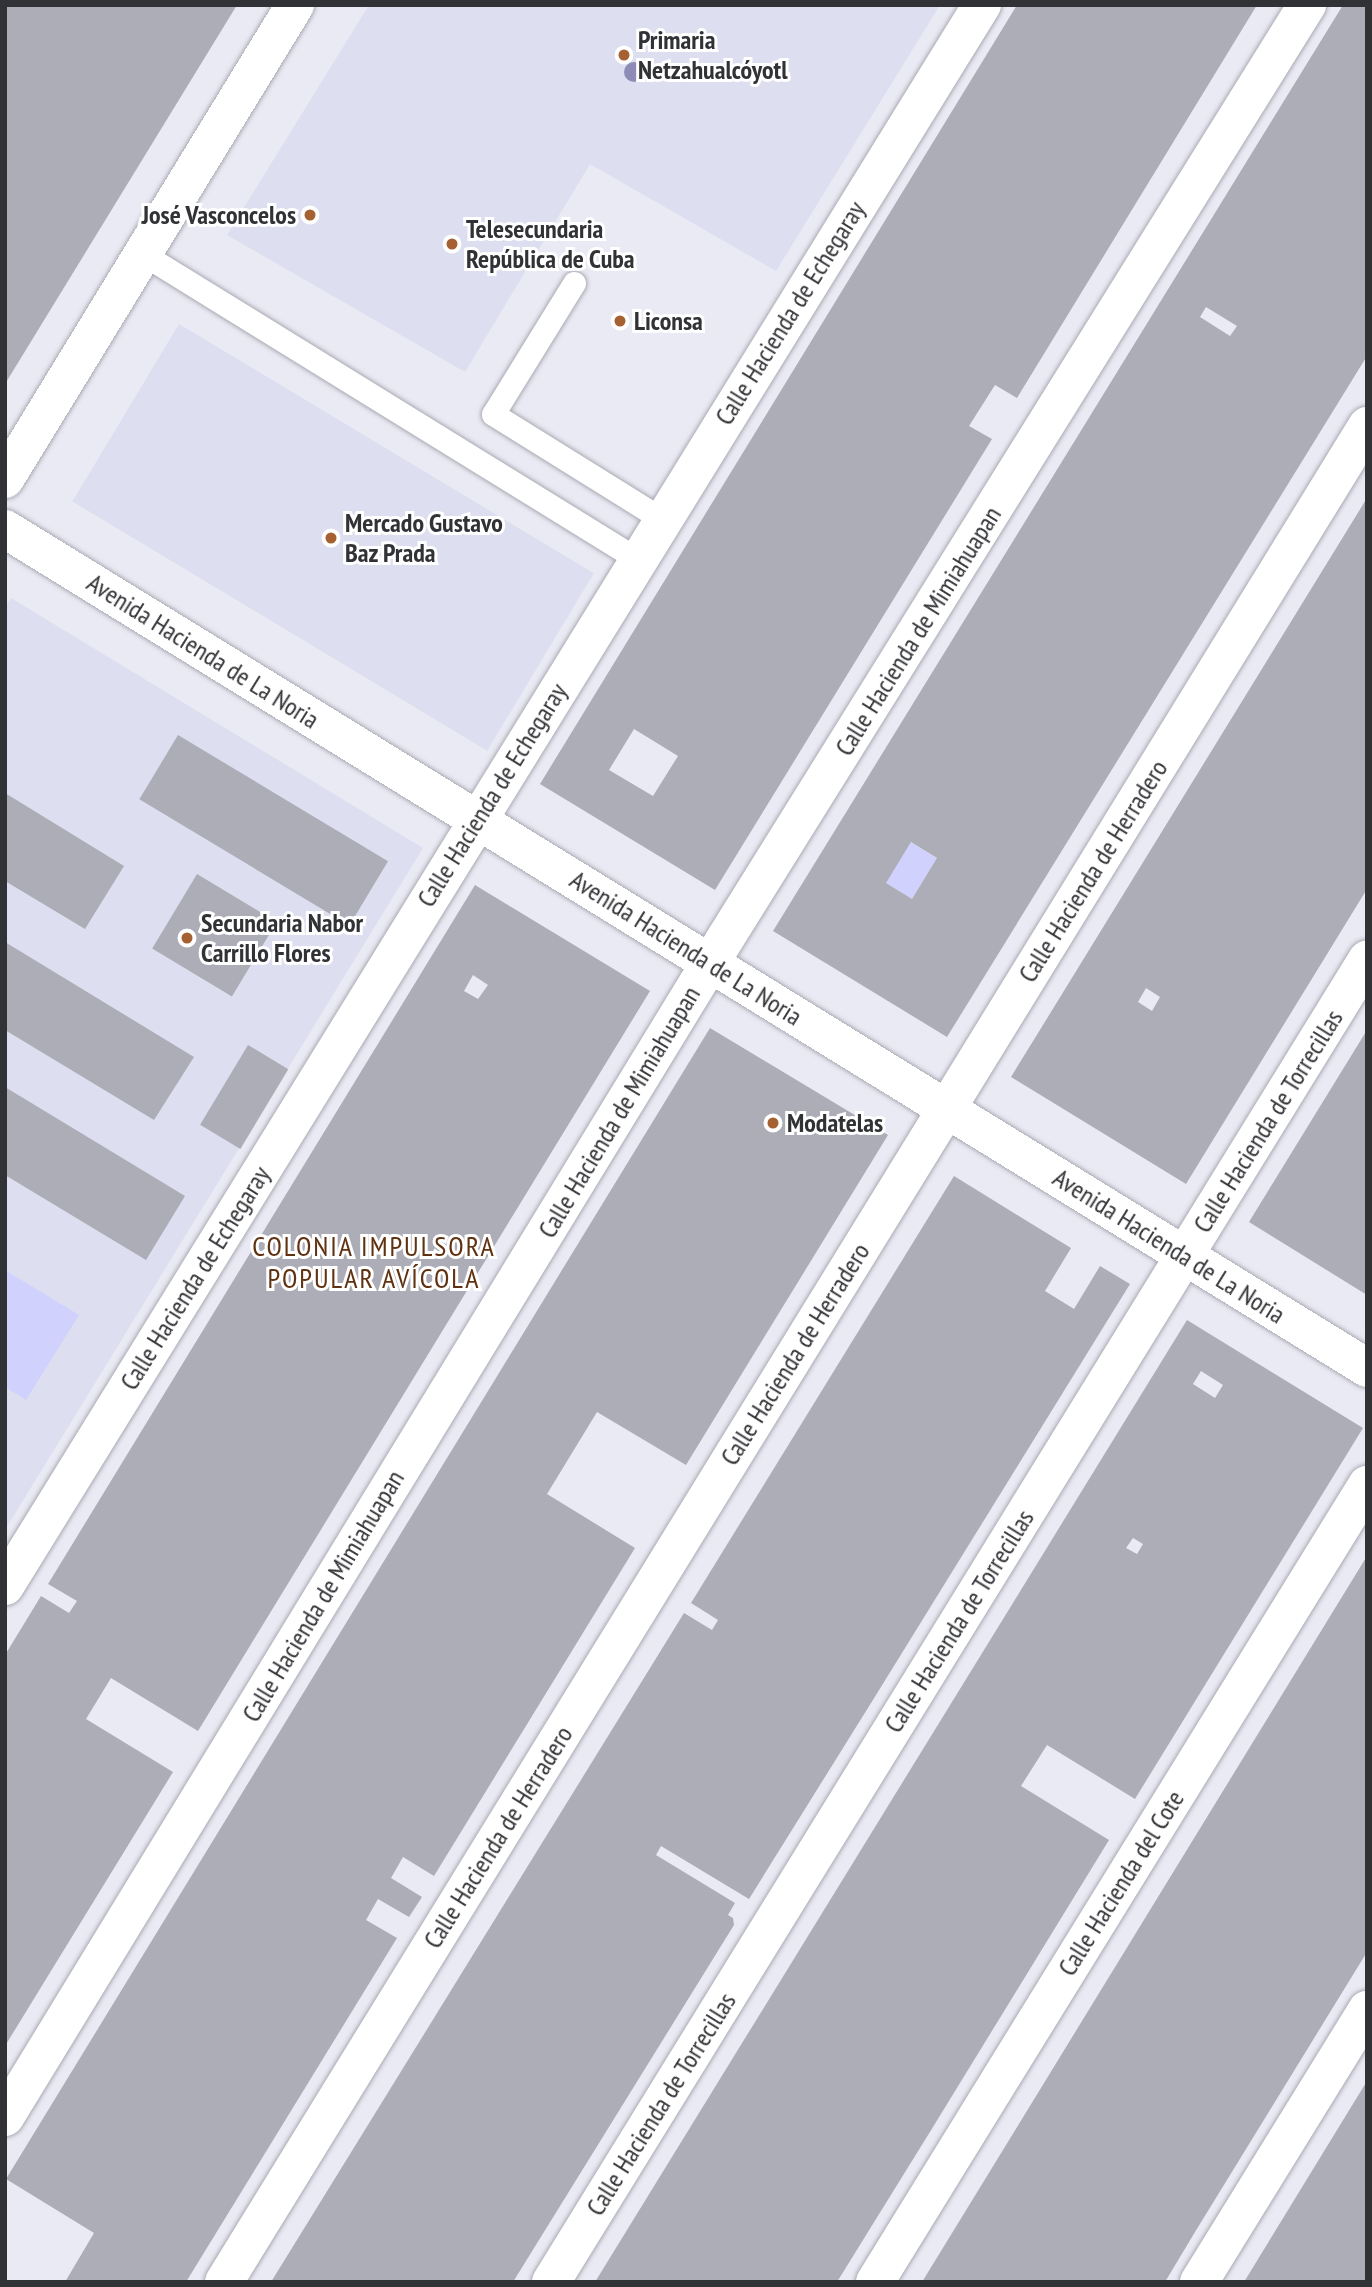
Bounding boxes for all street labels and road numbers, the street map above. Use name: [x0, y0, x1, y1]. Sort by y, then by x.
street label: Calle Hacienda de Echegaray: [708, 195, 872, 431]
street label: Calle Hacienda de Mimiahuapan: [829, 501, 1007, 761]
street label: Avenida Hacienda de La Noria: [81, 567, 325, 735]
street label: Calle Hacienda de Echegaray: [410, 677, 574, 913]
street label: Calle Hacienda de Herradero: [1012, 754, 1174, 988]
street label: Avenida Hacienda de La Noria: [564, 864, 808, 1032]
street label: Calle Hacienda de Mimiahuapan: [532, 981, 706, 1243]
street label: Calle Hacienda de Torrecillas: [1187, 1004, 1349, 1238]
street label: Calle Hacienda de Echegaray: [113, 1160, 277, 1396]
street label: Avenida Hacienda de La Noria: [1047, 1162, 1291, 1330]
street label: Calle Hacienda de Herradero: [714, 1237, 876, 1471]
street label: Calle Hacienda de Mimiahuapan: [236, 1465, 410, 1727]
street label: Calle Hacienda de Torrecillas: [878, 1504, 1040, 1738]
street label: Calle Hacienda de Herradero: [417, 1720, 579, 1954]
street label: Calle Hacienda del Cote: [1051, 1785, 1191, 1981]
street label: Calle Hacienda de Torrecillas: [580, 1987, 742, 2221]

